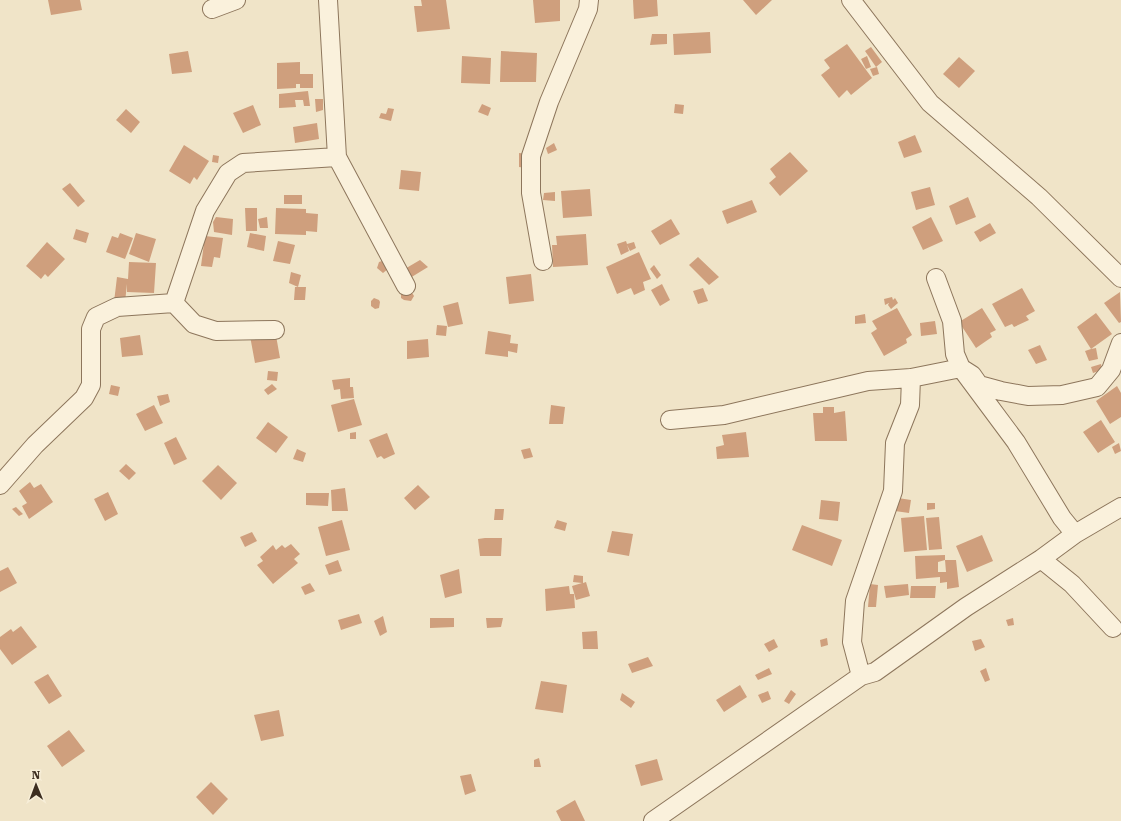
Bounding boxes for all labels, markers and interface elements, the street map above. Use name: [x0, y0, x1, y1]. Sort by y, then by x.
north arrow: [16, 765, 56, 805]
text: N: [31, 769, 41, 782]

